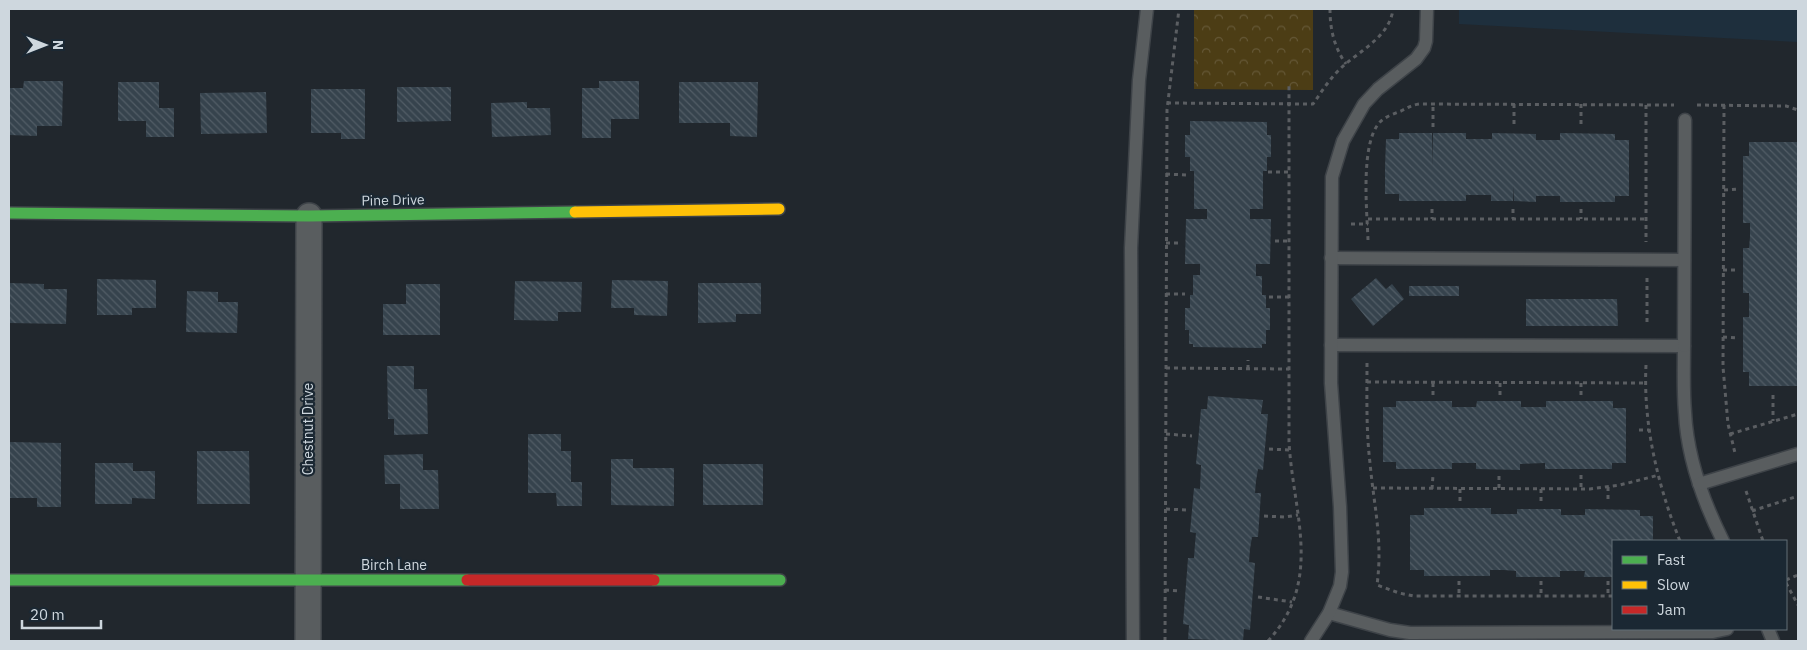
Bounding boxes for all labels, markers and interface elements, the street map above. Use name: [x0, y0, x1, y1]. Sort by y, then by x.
north arrow: [20, 20, 70, 70]
text: N: [49, 40, 67, 50]
street label: Pine Drive: [361, 190, 425, 210]
street label: Chestnut Drive: [299, 382, 317, 475]
legend: [1612, 540, 1787, 630]
text: Fast: [1657, 550, 1685, 569]
street label: Birch Lane: [361, 556, 427, 574]
text: Slow: [1657, 575, 1690, 594]
scale bar: [22, 598, 101, 630]
text: Jam: [1657, 600, 1686, 619]
text: 20 m: [30, 605, 65, 624]

